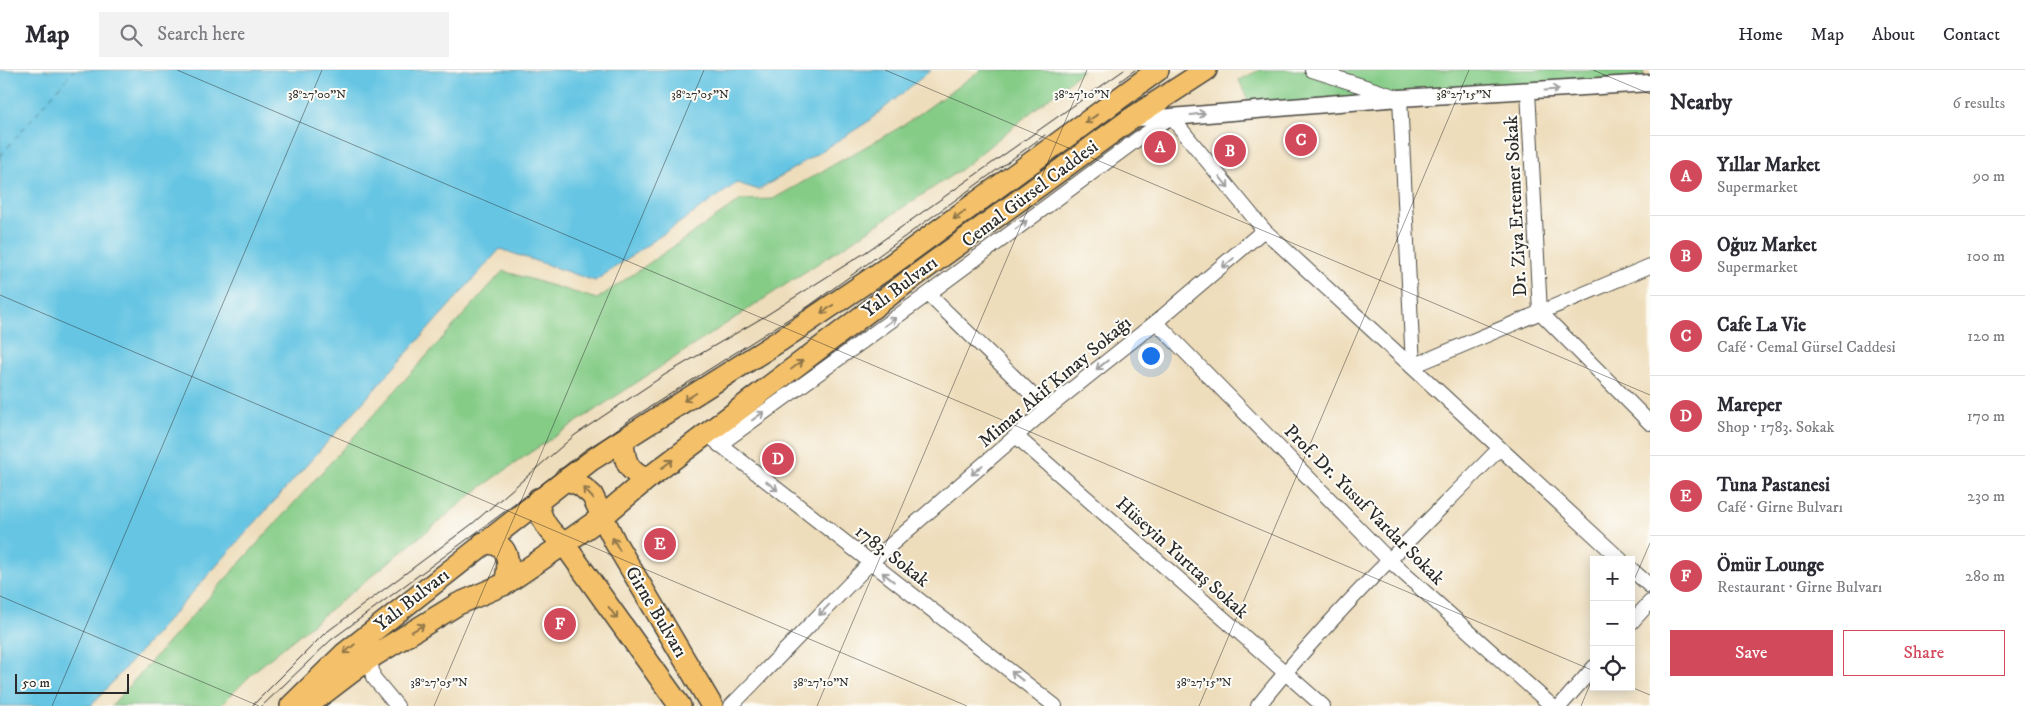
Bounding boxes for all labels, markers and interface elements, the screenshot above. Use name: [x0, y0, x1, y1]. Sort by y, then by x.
search box: [99, 12, 449, 57]
text: Map: [25, 20, 69, 50]
icon: search: [117, 21, 145, 49]
text: Search here: [157, 23, 245, 46]
text: Home: [1738, 24, 1783, 46]
text: Map: [1811, 24, 1844, 46]
text: About: [1872, 24, 1915, 46]
text: Contact: [1943, 24, 2000, 46]
one-way arrow: [1544, 85, 1560, 94]
text: 38°27'00"N: [288, 87, 346, 102]
text: 38°27'05"N: [671, 87, 729, 102]
text: 38°27'10"N: [1054, 87, 1110, 102]
text: 38°27'15"N: [1436, 87, 1492, 102]
text: Nearby: [1670, 90, 1732, 116]
text: 6 results: [1952, 93, 2005, 113]
one-way arrow: [1189, 109, 1205, 119]
one-way arrow: [1085, 114, 1098, 125]
street label: Dr. Ziya Ertemer Sokak: [1500, 114, 1532, 297]
pin: C: [1285, 121, 1317, 159]
pin: A: [1144, 128, 1176, 166]
pin: B: [1214, 132, 1246, 170]
street label: Cemal Gürsel Caddesi: [957, 135, 1103, 253]
text: Yıllar Market: [1717, 154, 1820, 177]
text: A: [1681, 166, 1691, 186]
text: 90 m: [1973, 166, 2005, 186]
one-way arrow: [1219, 175, 1230, 188]
text: Supermarket: [1717, 177, 1798, 197]
one-way arrow: [953, 210, 967, 220]
one-way arrow: [1014, 220, 1027, 231]
text: Oğuz Market: [1717, 234, 1817, 257]
text: B: [1681, 246, 1691, 266]
text: 100 m: [1967, 246, 2005, 266]
street label: Yalı Bulvarı: [858, 251, 942, 323]
one-way arrow: [1221, 257, 1234, 268]
text: Supermarket: [1717, 257, 1798, 277]
one-way arrow: [820, 304, 834, 314]
street label: Mimar Akif Kınay Sokağı: [974, 311, 1136, 453]
text: Cafe La Vie: [1717, 314, 1806, 337]
one-way arrow: [883, 316, 896, 327]
text: C: [1681, 326, 1691, 346]
text: 120 m: [1967, 326, 2005, 346]
text: Café · Cemal Gürsel Caddesi: [1717, 337, 1896, 357]
your location: [1138, 343, 1164, 369]
one-way arrow: [790, 360, 803, 371]
one-way arrow: [1096, 360, 1109, 371]
one-way arrow: [684, 393, 698, 403]
text: Mareper: [1717, 394, 1782, 417]
text: D: [1680, 406, 1692, 426]
text: 170 m: [1967, 406, 2005, 426]
one-way arrow: [751, 411, 765, 421]
text: Shop · 1783. Sokak: [1717, 417, 1835, 437]
street label: Prof. Dr. Yusuf Vardar Sokak: [1279, 420, 1450, 591]
pin: D: [762, 440, 794, 478]
one-way arrow: [660, 458, 673, 469]
one-way arrow: [971, 464, 984, 476]
text: Tuna Pastanesi: [1717, 474, 1830, 497]
one-way arrow: [765, 481, 778, 492]
text: E: [1680, 486, 1692, 506]
text: 230 m: [1967, 486, 2005, 506]
one-way arrow: [583, 487, 595, 500]
street label: Hüseyin Yurttaş Sokak: [1111, 492, 1254, 624]
text: Café · Girne Bulvarı: [1717, 497, 1843, 517]
street label: 1783. Sokak: [850, 520, 934, 593]
pin: E: [644, 525, 676, 563]
one-way arrow: [611, 536, 621, 551]
text: Ömür Lounge: [1717, 554, 1824, 577]
map controls: [1590, 556, 1635, 691]
button: +: [1590, 556, 1635, 601]
street label: Girne Bulvarı: [620, 562, 692, 662]
street label: Yalı Bulvarı: [370, 564, 454, 636]
text: F: [1681, 566, 1691, 586]
text: 280 m: [1965, 566, 2005, 586]
one-way arrow: [882, 571, 895, 582]
text: Restaurant · Girne Bulvarı: [1717, 577, 1882, 597]
button: −: [1590, 601, 1635, 646]
one-way arrow: [818, 604, 830, 617]
pin: F: [544, 605, 576, 643]
one-way arrow: [608, 606, 618, 620]
one-way arrow: [411, 623, 425, 633]
button: Save: [1670, 630, 1833, 676]
button: Share: [1843, 630, 2005, 676]
one-way arrow: [343, 644, 356, 655]
button: locate: [1590, 646, 1635, 691]
scale bar: [15, 671, 129, 694]
one-way arrow: [1011, 671, 1024, 682]
text: 50 m: [22, 674, 50, 692]
text: 38°27'05"N: [410, 675, 468, 690]
text: 38°27'10"N: [793, 675, 849, 690]
text: 38°27'15"N: [1176, 675, 1232, 690]

